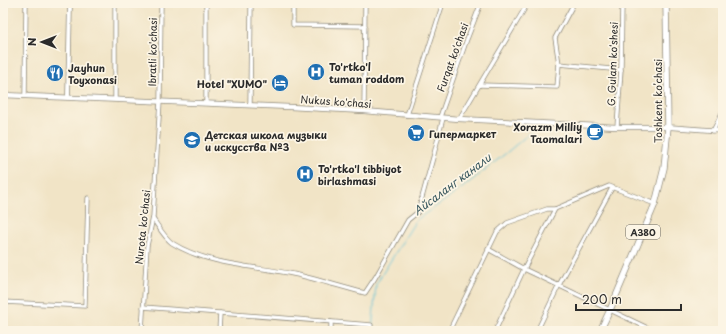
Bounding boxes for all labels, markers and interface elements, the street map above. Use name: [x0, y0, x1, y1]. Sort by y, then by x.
street label: Ibratli ko'chasi: [144, 17, 160, 87]
street label: Furqat ko'chasi: [433, 20, 471, 94]
street label: G. Gulam ko'shesi: [603, 21, 621, 106]
north arrow: [22, 22, 62, 62]
text: N: [23, 37, 40, 46]
place label: To'rtko'l tuman roddom: [329, 59, 404, 86]
street label: Toshkent ko'chasi: [650, 59, 665, 143]
place label: Jayhun Toyxonasi: [68, 60, 117, 88]
hospital icon: To'rtko'l tuman roddom: [306, 62, 326, 82]
restaurant icon: Jayhun Toyxonasi: [45, 63, 65, 83]
hotel icon: Hotel "XUMO": [270, 73, 290, 93]
place label: Hotel "XUMO": [197, 76, 267, 91]
street label: Nukus ko'chasi: [300, 91, 372, 111]
place label: Xorazm Milliy Taomalari: [513, 119, 582, 146]
cafe icon: Xorazm Milliy Taomalari: [585, 122, 605, 142]
supermarket icon: Гипермаркет: [406, 123, 426, 143]
place label: Гипермаркет: [429, 126, 497, 141]
place label: Детская школа музыки и искусства №3: [204, 127, 327, 154]
school or university icon: Детская школа музыки и искусства №3: [182, 130, 202, 150]
water label: Айсаланг канали: [409, 148, 496, 219]
place label: To'rtko'l tibbiyot birlashmasi: [318, 161, 402, 188]
hospital icon: To'rtko'l tibbiyot birlashmasi: [295, 164, 315, 184]
street label: Nurota ko'chasi: [131, 189, 153, 265]
road number: A380: [626, 225, 660, 239]
scale bar: [576, 286, 681, 312]
text: 200 m: [582, 290, 622, 308]

